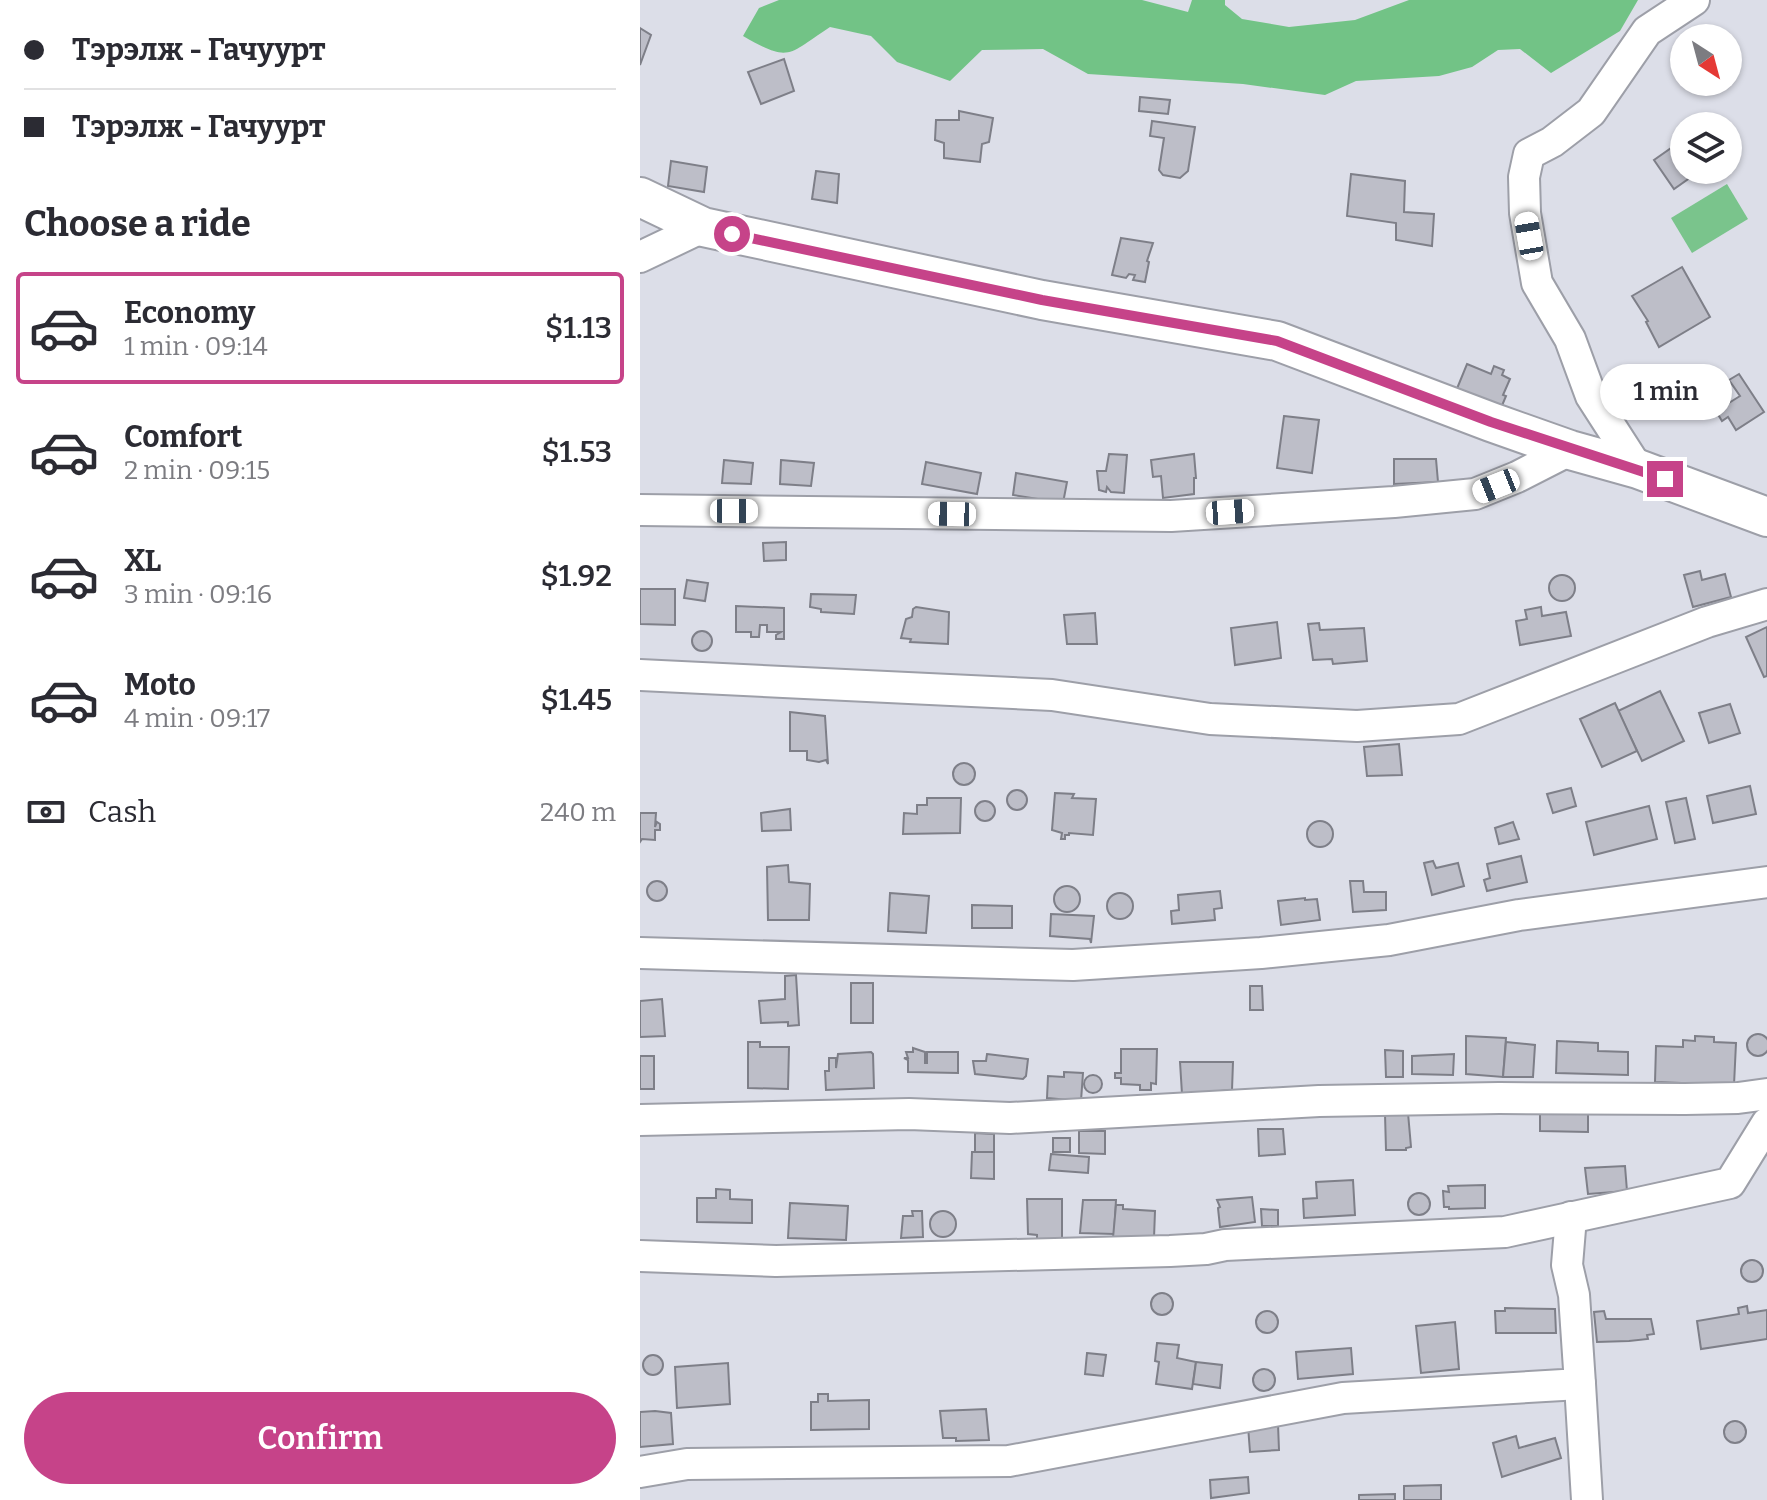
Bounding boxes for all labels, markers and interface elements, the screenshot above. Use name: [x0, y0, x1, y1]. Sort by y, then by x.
north arrow: [1670, 24, 1742, 96]
map controls: [1670, 24, 1742, 184]
text: Тэрэлж - Гачуурт: [72, 32, 326, 68]
text: Тэрэлж - Гачуурт: [72, 109, 326, 145]
button: layers: [1670, 112, 1742, 184]
text: Choose a ride: [24, 202, 251, 246]
car: [1513, 210, 1545, 262]
route start: [714, 216, 750, 252]
icon: car: [28, 292, 100, 364]
text: Economy: [124, 295, 255, 331]
text: $1.13: [545, 310, 612, 346]
text: 1 min · 09:14: [124, 331, 268, 362]
callout: 1 min: [1599, 363, 1731, 419]
text: 1 min: [1633, 376, 1699, 407]
icon: car: [28, 416, 100, 488]
text: Comfort: [124, 419, 242, 455]
text: $1.53: [541, 434, 612, 470]
text: 2 min · 09:15: [124, 455, 270, 486]
route end: [1647, 461, 1683, 497]
car: [1469, 466, 1523, 506]
car: [1205, 498, 1255, 526]
car: [710, 499, 758, 523]
car: [928, 502, 976, 526]
icon: car: [28, 540, 100, 612]
text: XL: [124, 543, 161, 579]
text: $1.92: [540, 558, 612, 594]
text: 3 min · 09:16: [124, 579, 272, 610]
icon: car: [28, 664, 100, 736]
text: Moto: [124, 667, 196, 703]
text: $1.45: [541, 682, 612, 718]
text: 4 min · 09:17: [124, 703, 270, 734]
icon: cash: [24, 790, 68, 834]
text: Cash: [88, 794, 156, 830]
text: 240 m: [540, 797, 616, 828]
button: Confirm: [24, 1392, 616, 1484]

